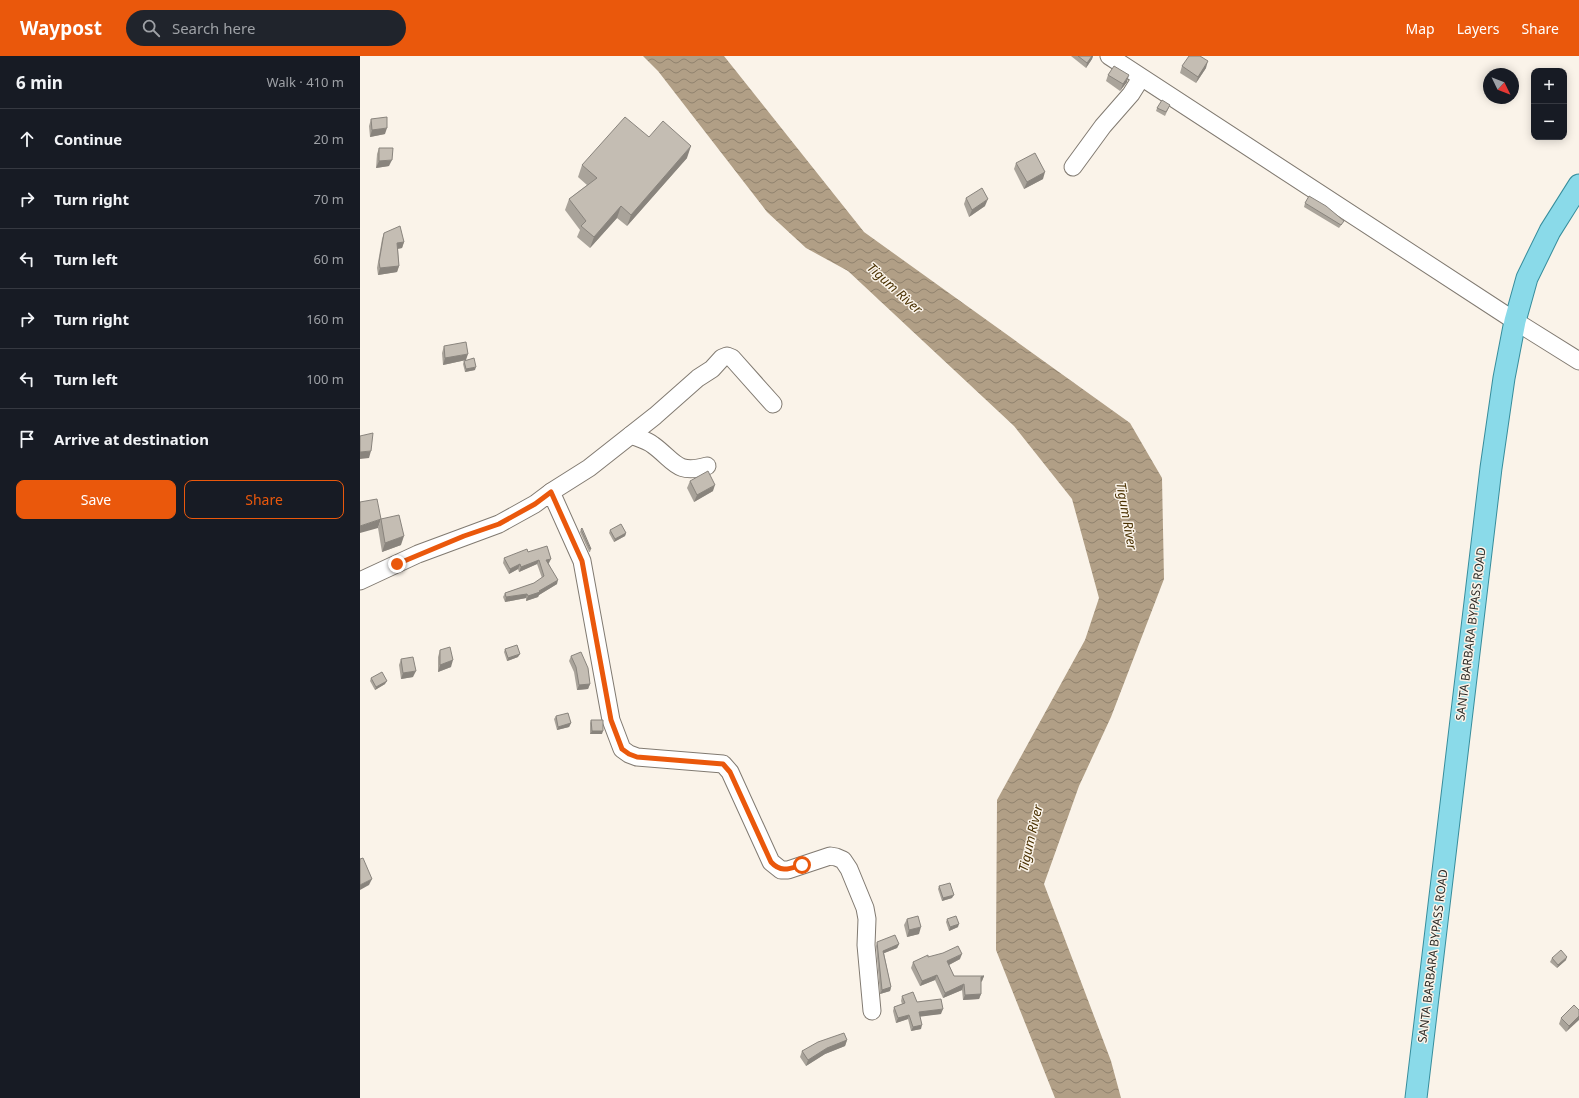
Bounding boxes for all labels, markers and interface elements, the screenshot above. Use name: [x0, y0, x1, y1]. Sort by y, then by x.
search box: [126, 10, 406, 46]
text: Waypost: [20, 15, 102, 41]
icon: search: [140, 17, 162, 39]
text: Search here: [172, 18, 255, 38]
text: Map: [1406, 19, 1435, 38]
text: Layers: [1457, 19, 1499, 38]
text: Share: [1521, 19, 1559, 38]
north arrow: [1483, 68, 1519, 104]
map controls: [1531, 68, 1567, 140]
button: +: [1531, 68, 1567, 104]
text: 6 min: [16, 71, 63, 94]
text: Walk · 410 m: [266, 73, 344, 91]
button: −: [1531, 104, 1567, 140]
icon: ahead: [16, 128, 38, 150]
text: Continue: [54, 129, 122, 149]
text: 20 m: [314, 130, 344, 148]
icon: right: [16, 188, 38, 210]
text: Turn right: [54, 189, 129, 209]
text: 70 m: [314, 190, 344, 208]
icon: left: [16, 248, 38, 270]
text: Turn left: [54, 249, 118, 269]
text: 60 m: [314, 250, 344, 268]
water label: Tigum River: [864, 258, 927, 318]
icon: right: [16, 308, 38, 330]
text: Turn right: [54, 309, 129, 329]
text: 160 m: [306, 310, 344, 328]
icon: left: [16, 368, 38, 390]
text: Turn left: [54, 369, 118, 389]
text: 100 m: [306, 370, 344, 388]
icon: arrive: [16, 428, 38, 450]
text: Arrive at destination: [54, 429, 209, 449]
button: Save: [16, 480, 176, 519]
button: Share: [184, 480, 344, 519]
water label: Tigum River: [1112, 481, 1142, 552]
street label: SANTA BARBARA BYPASS ROAD: [1451, 546, 1490, 722]
route end: [388, 555, 406, 573]
water label: Tigum River: [1014, 802, 1047, 873]
route start: [793, 856, 811, 874]
street label: SANTA BARBARA BYPASS ROAD: [1413, 868, 1452, 1044]

